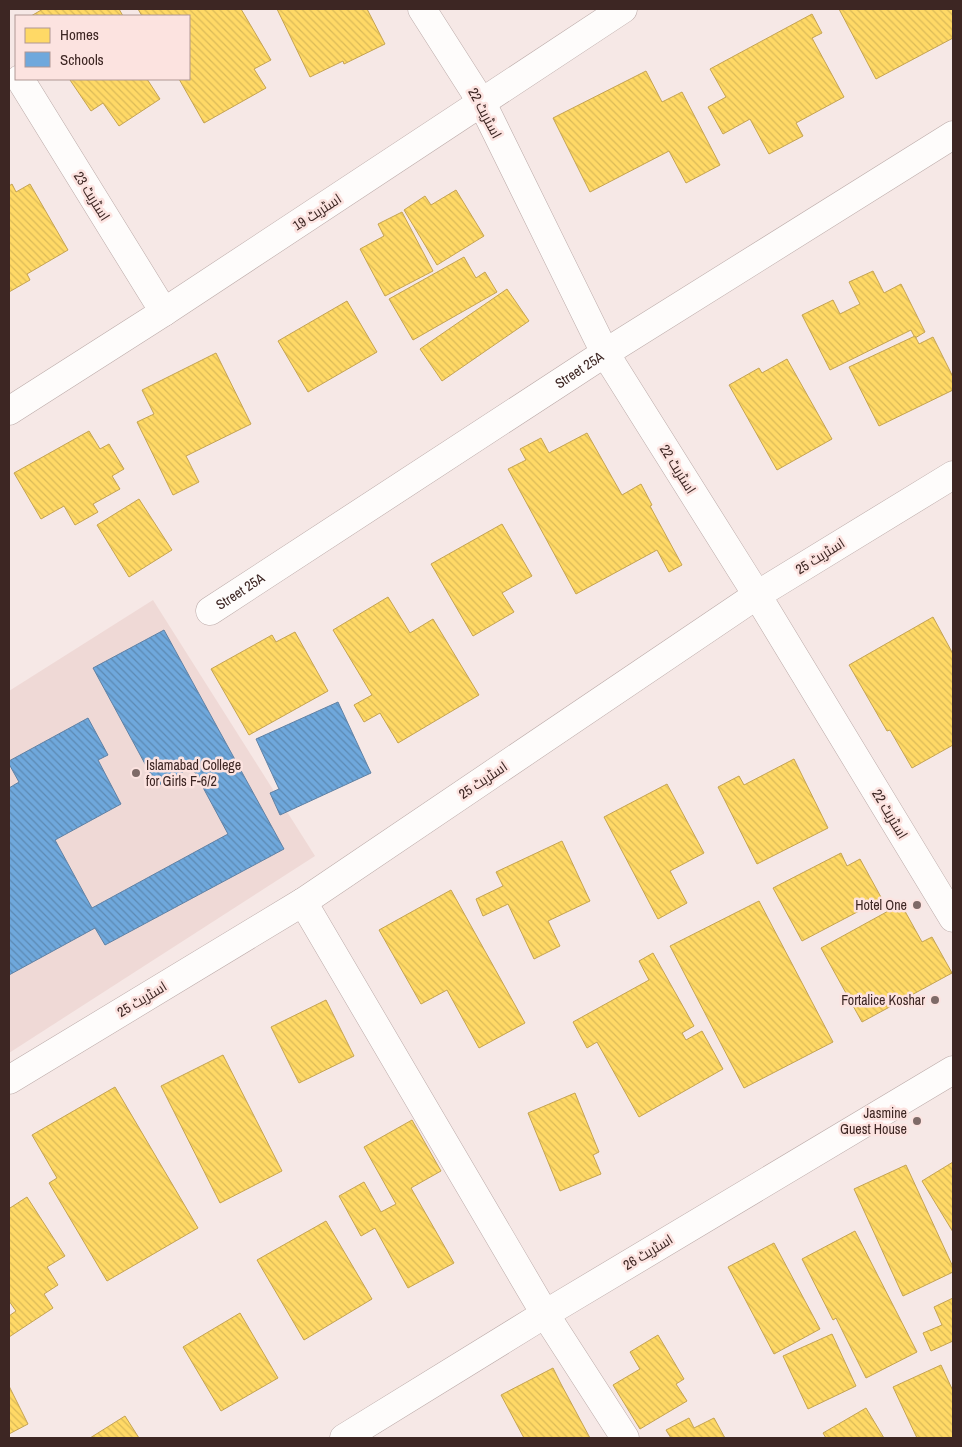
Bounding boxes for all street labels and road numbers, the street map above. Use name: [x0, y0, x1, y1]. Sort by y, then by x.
street label: اسٹریٹ 22: [464, 85, 506, 141]
street label: اسٹریٹ 23: [70, 168, 114, 224]
street label: اسٹریٹ 19: [289, 190, 345, 234]
street label: Street 25A: [552, 347, 607, 392]
street label: اسٹریٹ 22: [656, 441, 700, 497]
street label: اسٹریٹ 25: [792, 534, 848, 578]
street label: Street 25A: [212, 569, 268, 614]
street label: اسٹریٹ 25: [455, 757, 511, 803]
street label: اسٹریٹ 22: [868, 786, 912, 842]
street label: اسٹریٹ 25: [114, 977, 170, 1021]
street label: اسٹریٹ 26: [620, 1230, 676, 1274]

